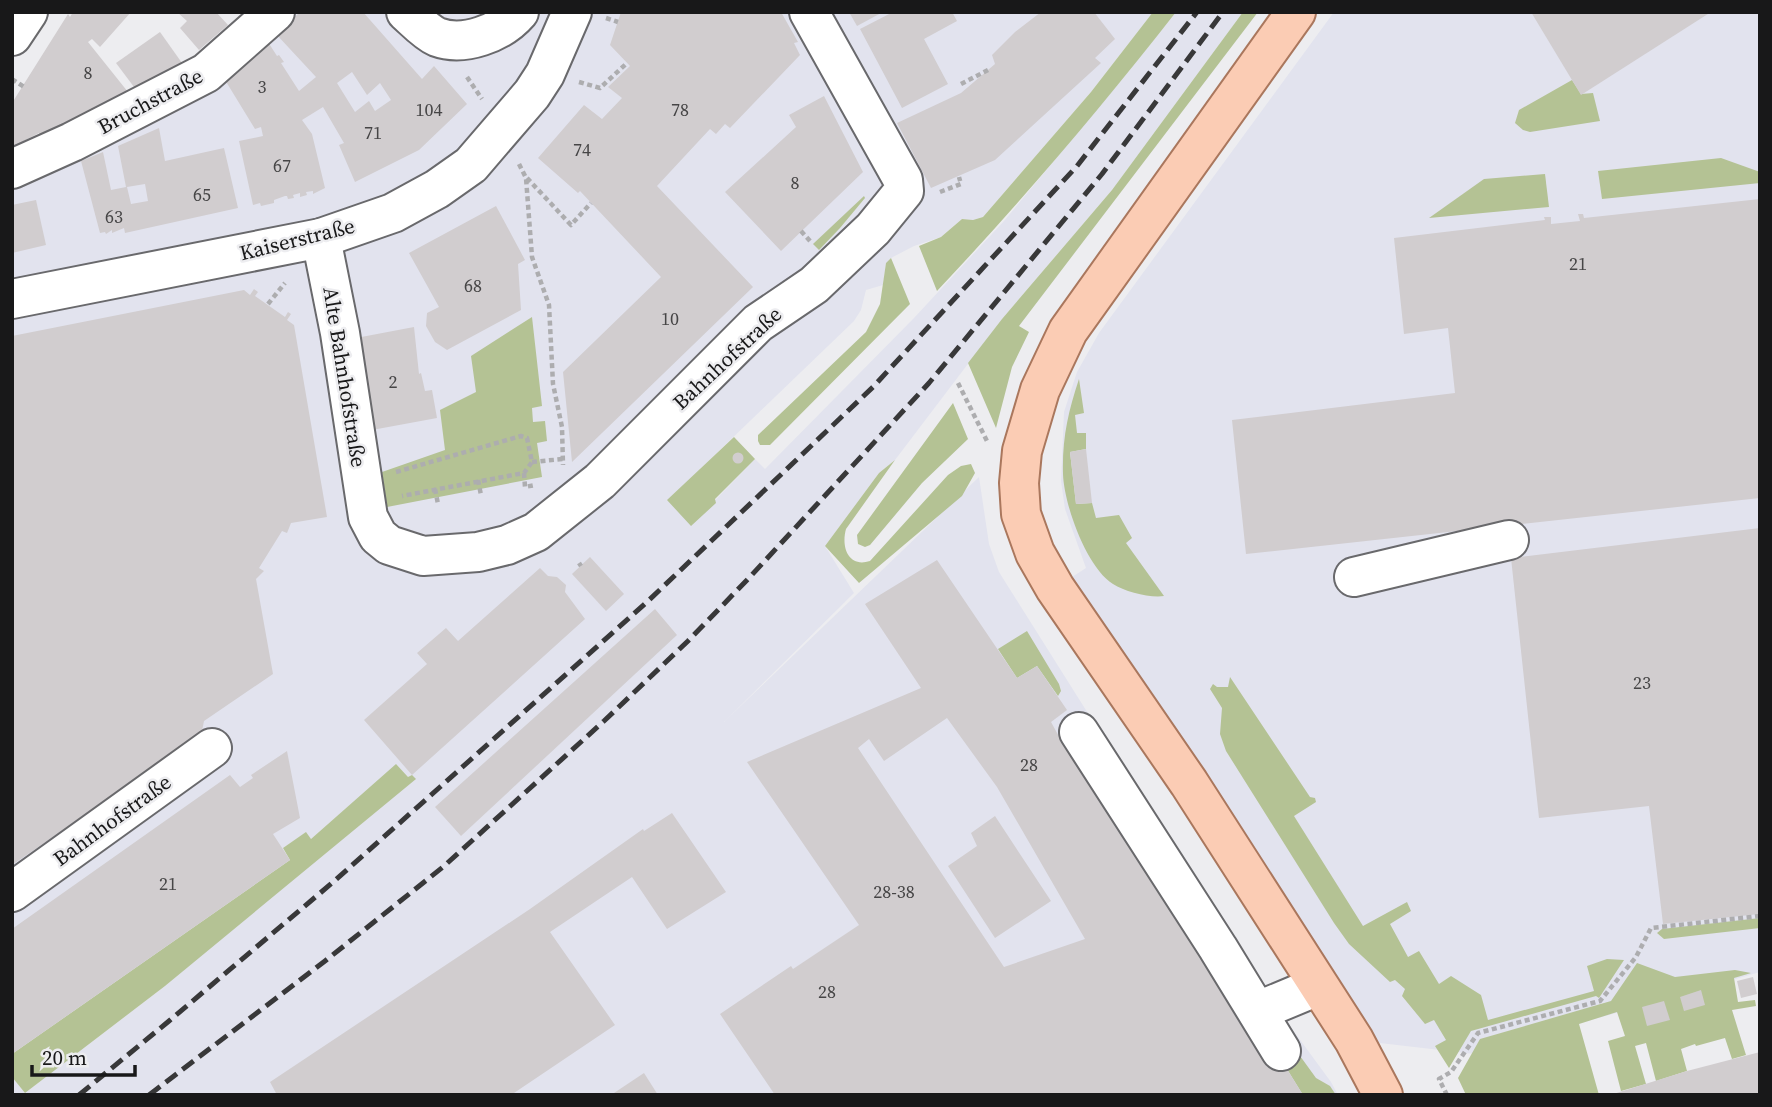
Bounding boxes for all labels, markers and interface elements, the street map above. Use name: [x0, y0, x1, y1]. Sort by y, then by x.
house number: 8: [84, 60, 93, 85]
street label: Bruchstraße: [92, 61, 208, 141]
house number: 3: [258, 74, 267, 99]
house number: 104: [416, 97, 443, 122]
house number: 78: [671, 97, 689, 122]
house number: 71: [364, 120, 382, 145]
house number: 74: [573, 137, 591, 162]
house number: 67: [273, 153, 291, 178]
house number: 8: [791, 170, 800, 195]
house number: 65: [193, 182, 211, 207]
house number: 63: [105, 204, 123, 229]
street label: Kaiserstraße: [236, 211, 358, 267]
house number: 21: [1569, 251, 1587, 276]
house number: 68: [464, 273, 482, 298]
street label: Alte Bahnhofstraße: [316, 285, 374, 469]
street label: Bahnhofstraße: [666, 300, 788, 416]
house number: 10: [661, 306, 679, 331]
house number: 2: [389, 369, 398, 394]
house number: 23: [1633, 670, 1651, 695]
house number: 28: [1020, 752, 1038, 777]
street label: Bahnhofstraße: [47, 767, 177, 873]
house number: 21: [159, 871, 177, 896]
house number: 28-38: [873, 879, 915, 904]
house number: 28: [818, 979, 836, 1004]
scale bar: [32, 1034, 135, 1078]
text: 20 m: [42, 1043, 87, 1072]

